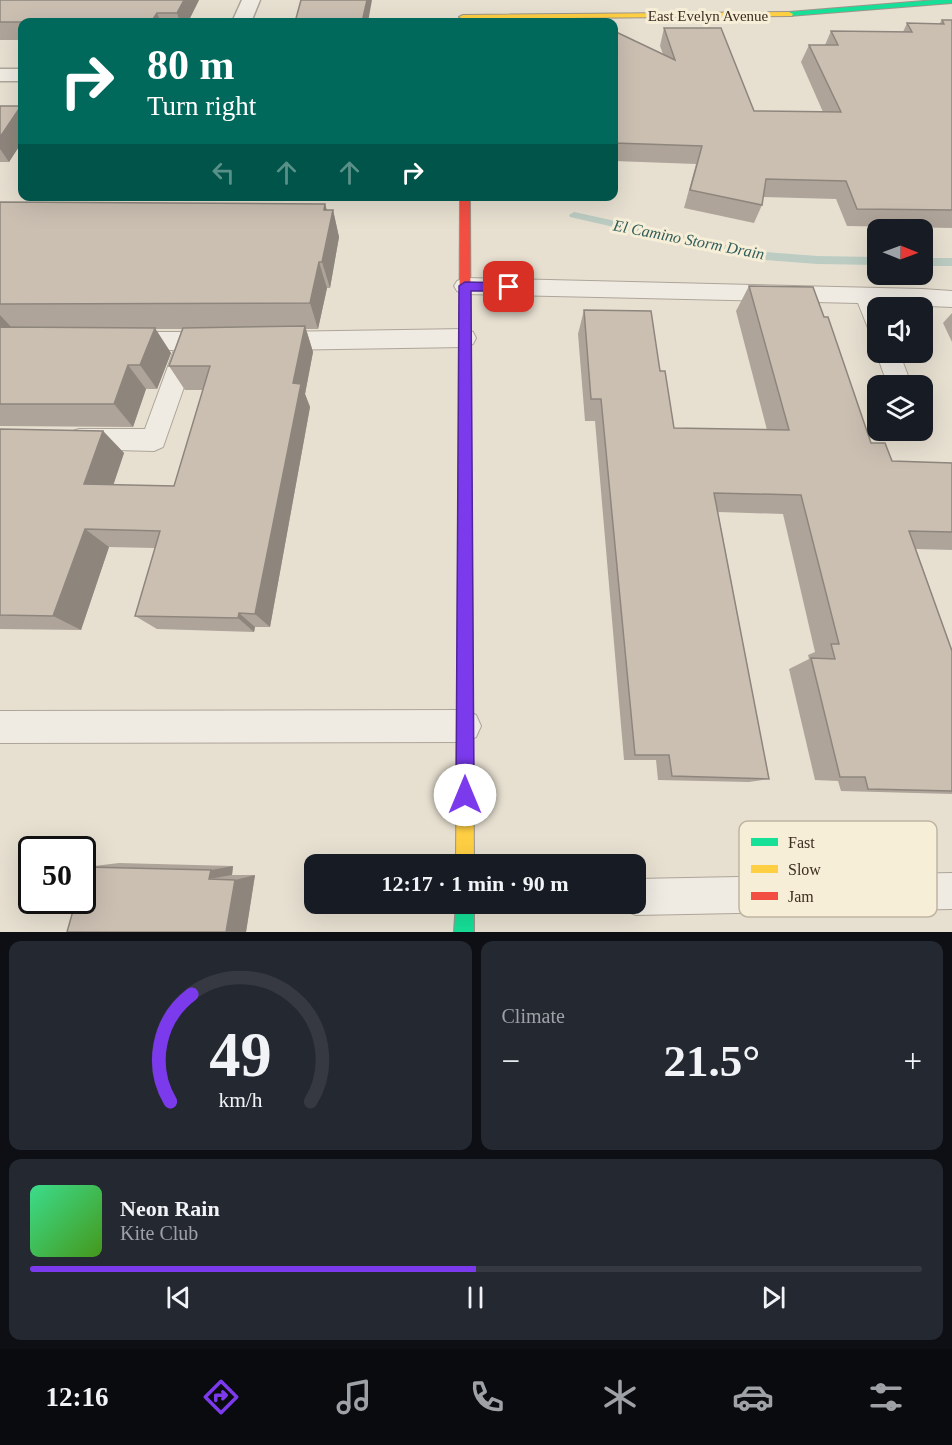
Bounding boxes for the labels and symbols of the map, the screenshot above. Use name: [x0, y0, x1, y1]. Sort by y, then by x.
street label: East Evelyn Avenue: [648, 8, 769, 24]
water label: El Camino Storm Drain: [611, 216, 766, 262]
north arrow: [867, 219, 933, 285]
pin: [483, 261, 534, 312]
position arrow: [433, 763, 497, 827]
legend: [739, 821, 937, 917]
text: Fast: [788, 834, 815, 851]
speed limit sign: 50: [18, 836, 96, 914]
text: Slow: [788, 861, 821, 878]
text: Jam: [788, 888, 814, 905]

